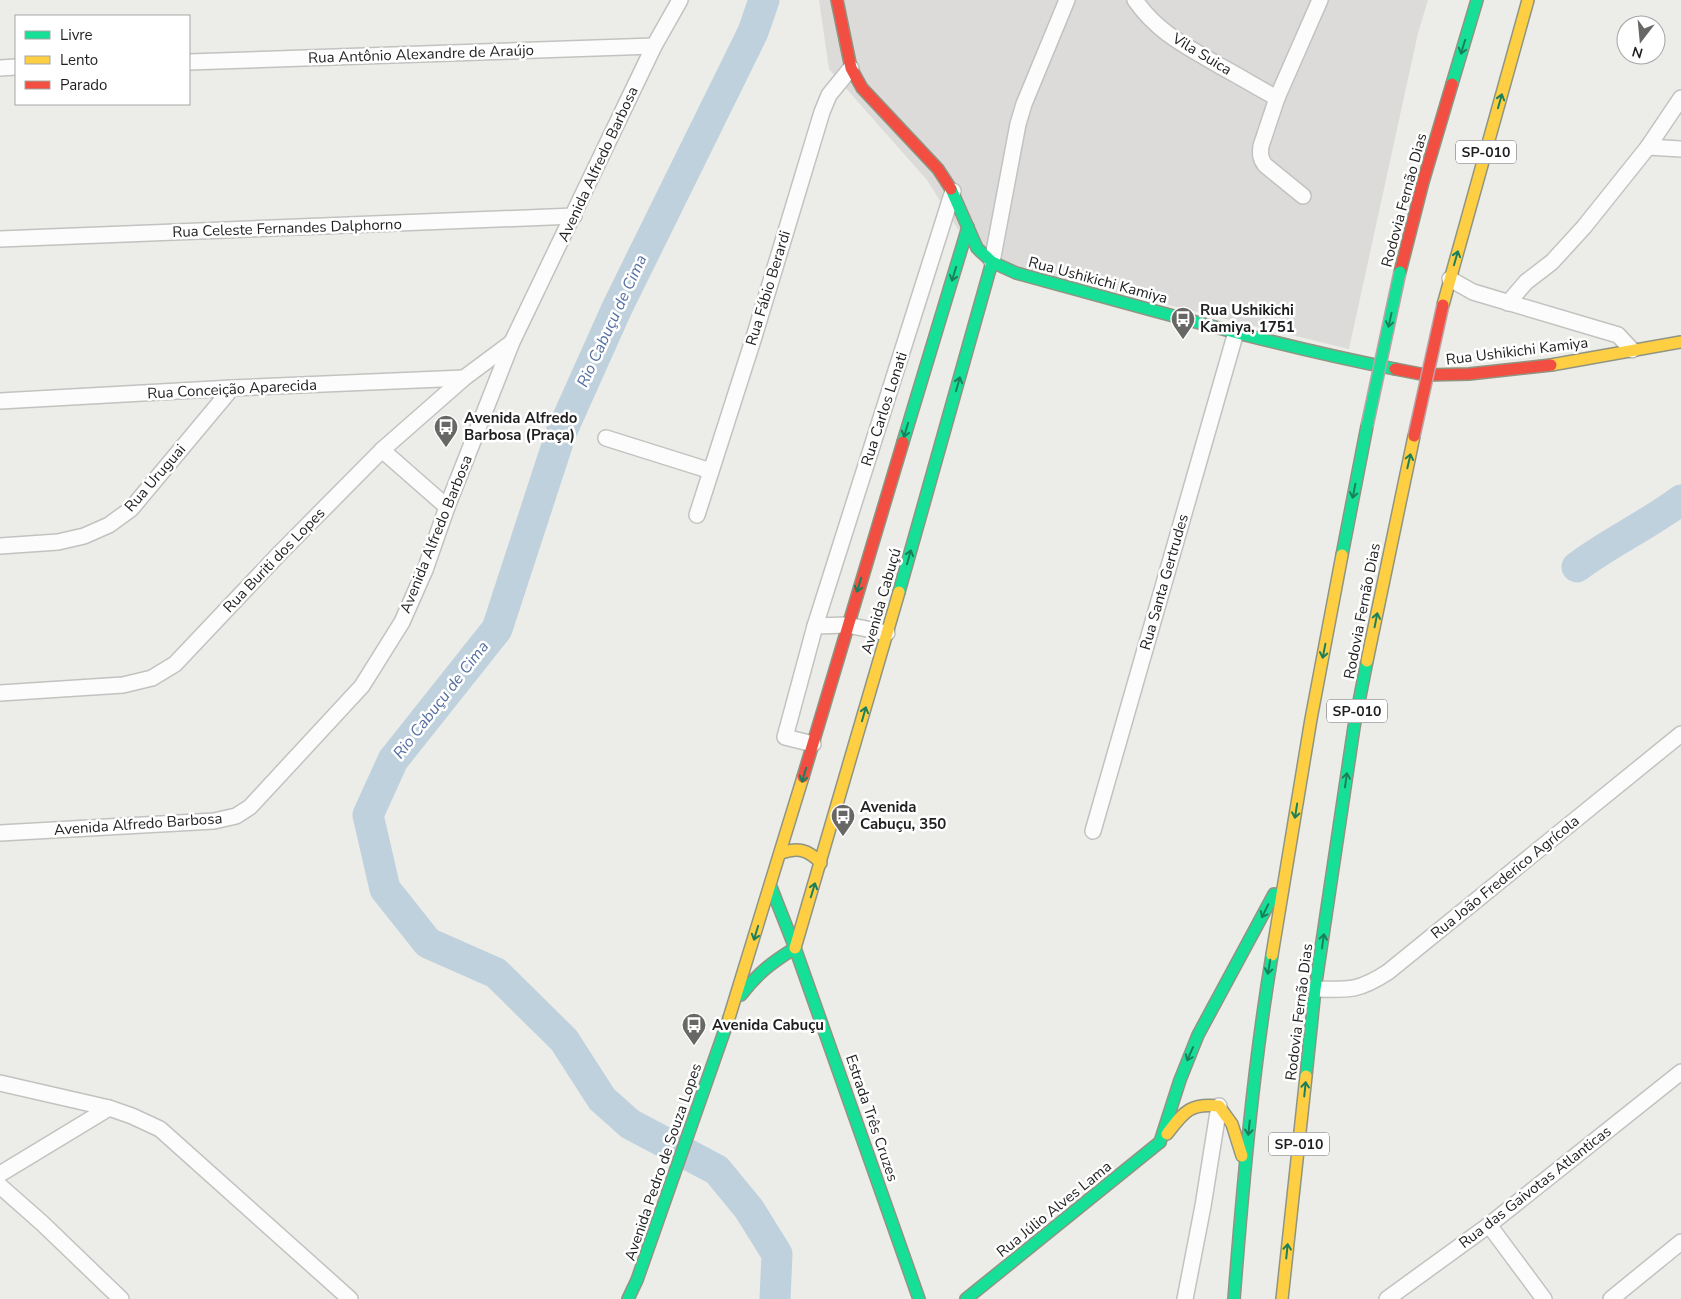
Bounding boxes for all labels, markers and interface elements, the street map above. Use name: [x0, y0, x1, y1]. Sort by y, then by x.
legend: [15, 15, 190, 105]
north arrow: [1616, 15, 1666, 65]
text: Livre: [60, 25, 93, 45]
street label: Vila Suica: [1168, 28, 1235, 80]
one-way arrow: [1457, 38, 1467, 54]
street label: Rua Antônio Alexandre de Araújo: [308, 40, 534, 68]
text: N: [1630, 41, 1645, 63]
text: Lento: [60, 50, 98, 70]
text: Parado: [60, 75, 107, 95]
street label: Avenida Alfredo Barbosa: [553, 83, 643, 245]
one-way arrow: [1496, 94, 1505, 110]
street label: Rodovia Fernão Dias: [1376, 131, 1432, 269]
road number: SP-010: [1456, 140, 1516, 163]
street label: Rua Celeste Fernandes Dalphorno: [172, 214, 402, 242]
street label: Rua Fábio Berardi: [741, 228, 795, 348]
one-way arrow: [1452, 250, 1462, 266]
water label: Rio Cabuçu de Cima: [572, 251, 652, 391]
street label: Rua Ushikichi Kamiya: [1026, 252, 1170, 308]
one-way arrow: [948, 266, 958, 282]
place label: Rua Ushikichi Kamiya, 1751: [1200, 300, 1295, 337]
bus stop icon: Rua Ushikichi Kamiya, 1751: [1170, 306, 1196, 340]
one-way arrow: [1385, 311, 1394, 327]
street label: Rua Ushikichi Kamiya: [1445, 332, 1589, 370]
street label: Rua Carlos Lonati: [856, 349, 912, 469]
street label: Rua Conceição Aparecida: [147, 375, 317, 403]
one-way arrow: [953, 377, 963, 393]
place label: Avenida Alfredo Barbosa (Praça): [464, 408, 578, 445]
bus stop icon: Avenida Alfredo Barbosa (Praça): [433, 414, 459, 448]
one-way arrow: [901, 421, 911, 437]
street label: Rua Uruguai: [120, 440, 190, 516]
street label: Avenida Alfredo Barbosa: [395, 452, 477, 616]
one-way arrow: [1405, 454, 1414, 470]
one-way arrow: [1349, 483, 1359, 499]
street label: Rua Buriti dos Lopes: [219, 503, 329, 617]
street label: Rua Santa Gertrudes: [1135, 512, 1193, 652]
street label: Rodovia Fernão Dias: [1339, 541, 1385, 681]
street label: Avenida Cabuçú: [856, 546, 906, 656]
one-way arrow: [904, 550, 914, 566]
one-way arrow: [854, 577, 864, 593]
one-way arrow: [1371, 613, 1381, 629]
water label: Rio Cabuçu de Cima: [388, 637, 494, 763]
one-way arrow: [1318, 642, 1328, 658]
road number: SP-010: [1327, 699, 1387, 722]
one-way arrow: [860, 706, 870, 722]
one-way arrow: [799, 766, 809, 782]
one-way arrow: [1342, 772, 1352, 788]
place label: Avenida Cabuçu, 350: [860, 797, 946, 834]
bus stop icon: Avenida Cabuçu, 350: [830, 803, 856, 837]
one-way arrow: [1290, 803, 1300, 819]
street label: Avenida Alfredo Barbosa: [53, 808, 223, 840]
street label: Rua João Frederico Agrícola: [1427, 811, 1583, 943]
one-way arrow: [808, 883, 818, 899]
one-way arrow: [1260, 903, 1270, 918]
one-way arrow: [751, 925, 760, 940]
one-way arrow: [1318, 933, 1328, 949]
street label: Rodovia Fernão Dias: [1281, 942, 1317, 1082]
one-way arrow: [1264, 958, 1274, 974]
bus stop icon: Avenida Cabuçu: [681, 1012, 707, 1046]
place label: Avenida Cabuçu: [712, 1015, 824, 1035]
one-way arrow: [1184, 1046, 1194, 1061]
street label: Estrada Três Cruzes: [841, 1052, 903, 1184]
street label: Avenida Pedro de Souza Lopes: [620, 1061, 706, 1263]
one-way arrow: [1300, 1081, 1310, 1097]
one-way arrow: [1244, 1119, 1254, 1135]
street label: Rua das Gaivotas Atlanticas: [1455, 1121, 1615, 1253]
road number: SP-010: [1269, 1132, 1329, 1156]
street label: Rua Júlio Alves Lama: [992, 1156, 1116, 1262]
one-way arrow: [1282, 1243, 1292, 1259]

